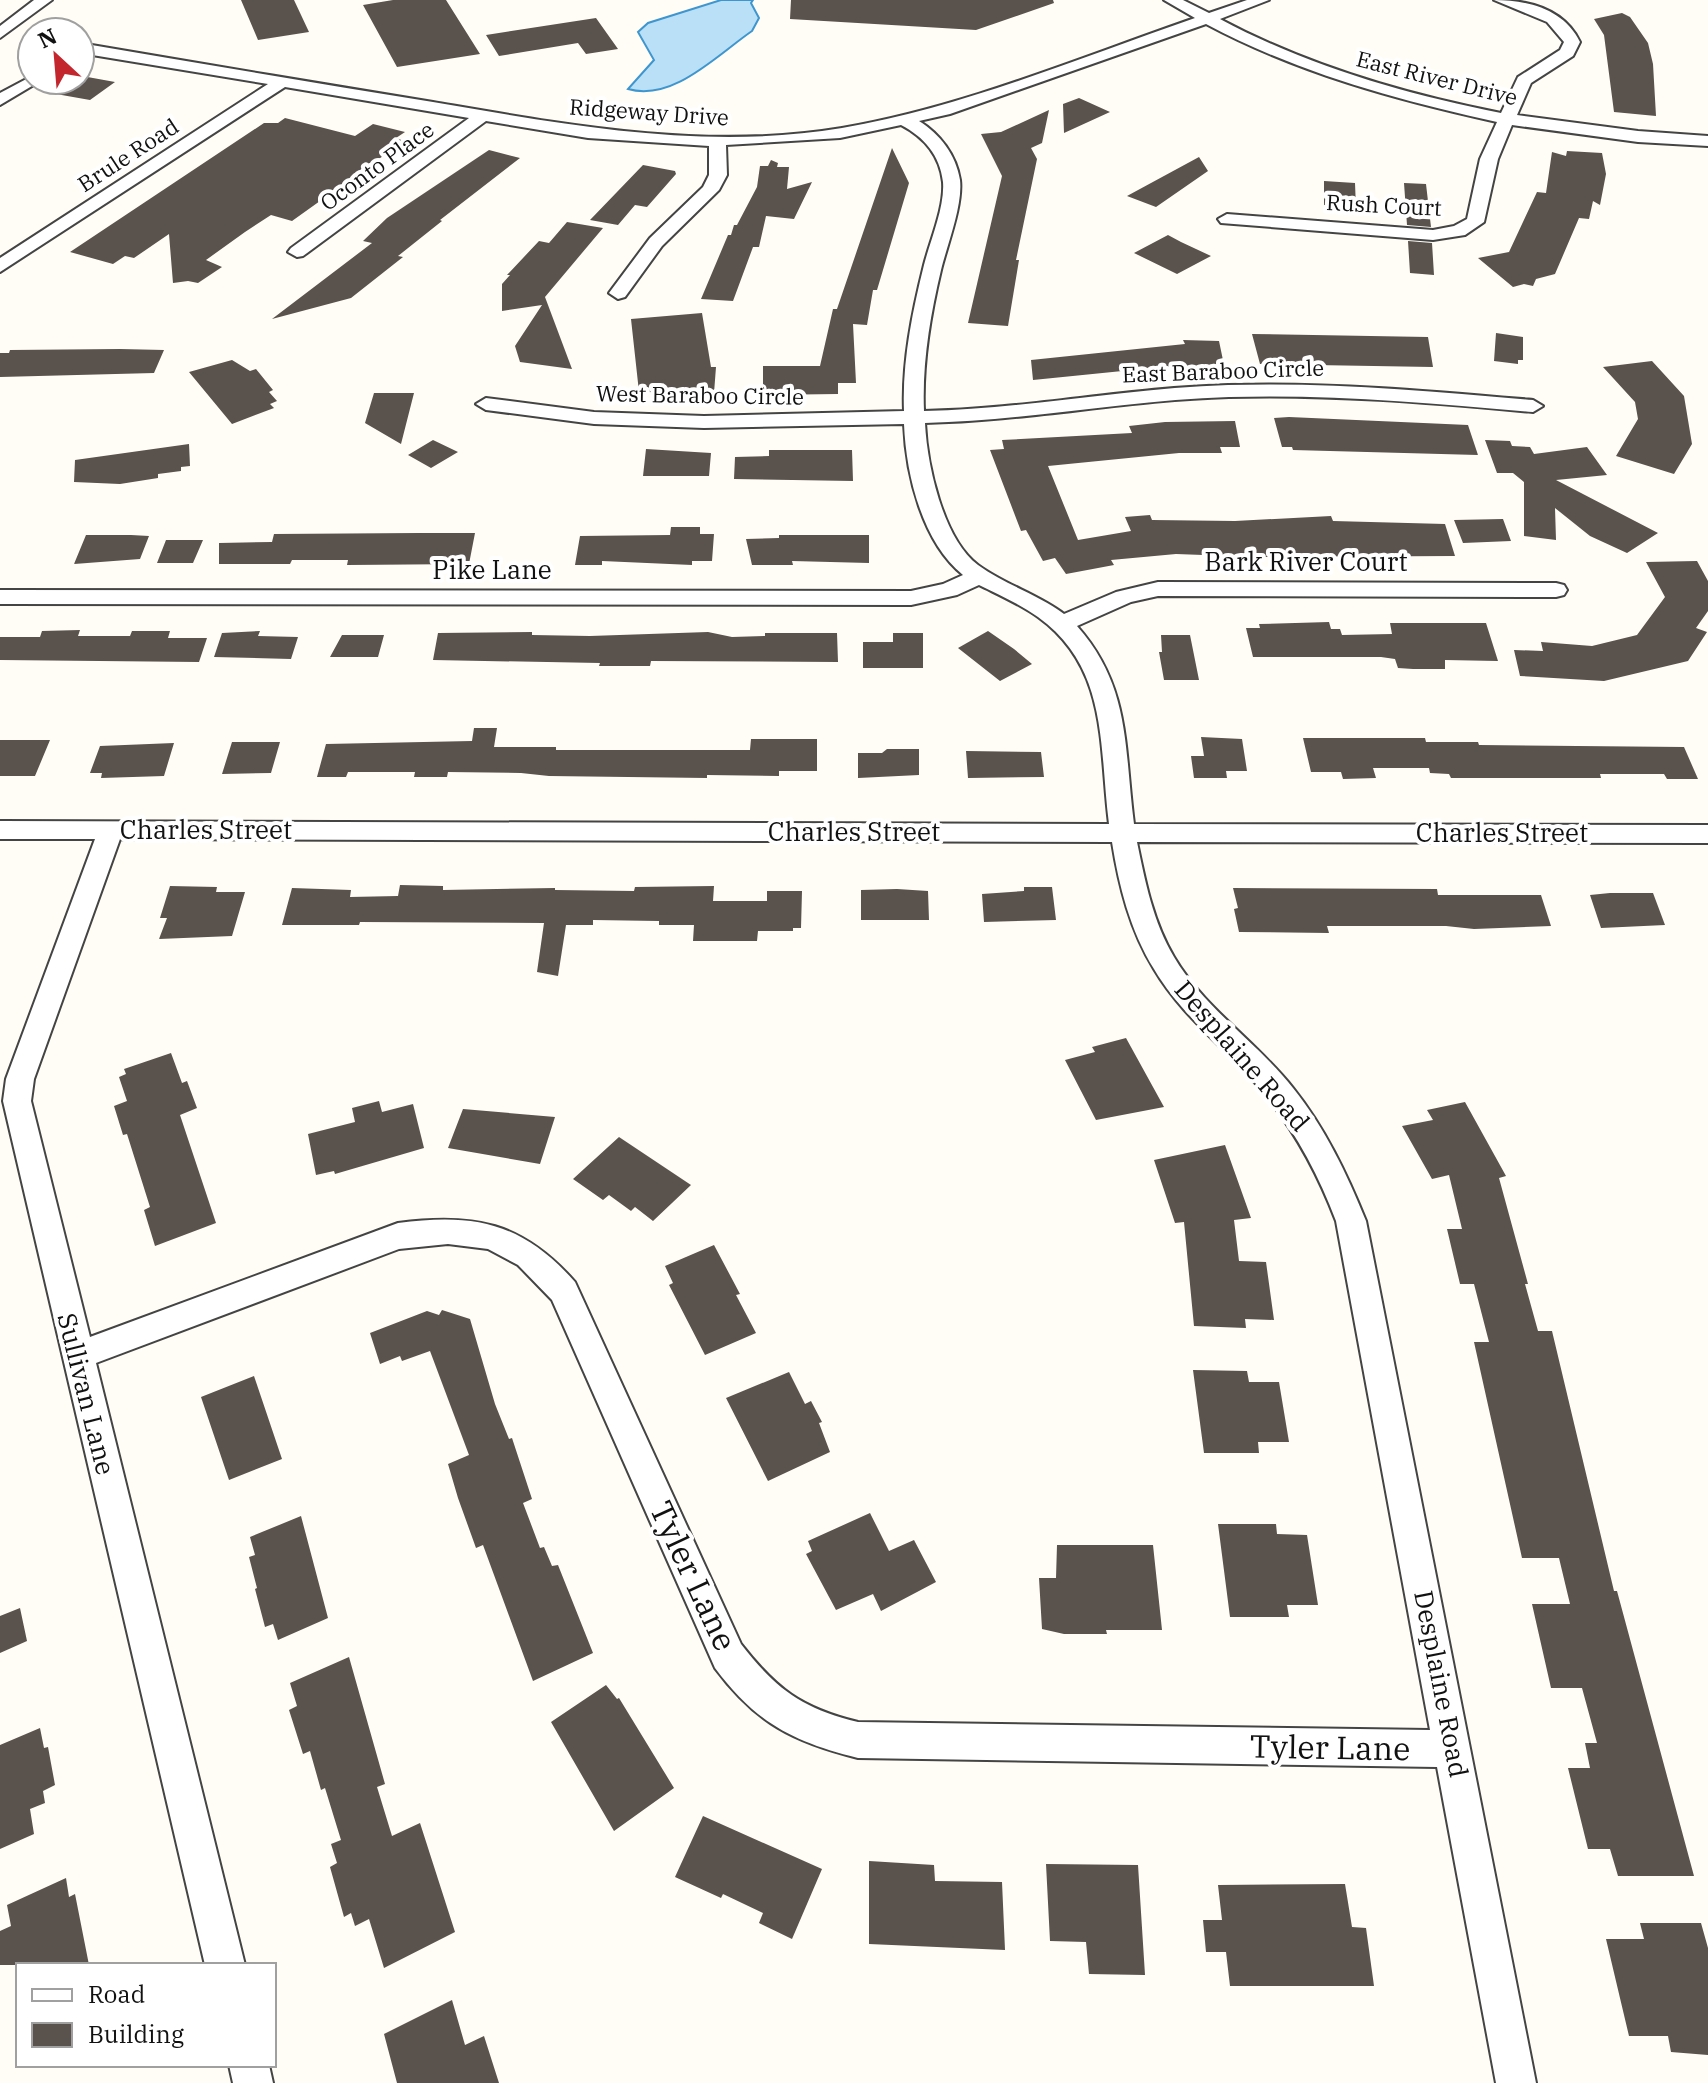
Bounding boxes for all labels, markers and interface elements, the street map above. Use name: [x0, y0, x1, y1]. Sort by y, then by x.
north arrow: [16, 16, 96, 96]
text: N: [33, 21, 61, 54]
street label: East River Drive: [1354, 43, 1521, 112]
street label: Ridgeway Drive: [568, 91, 730, 132]
street label: Brule Road: [72, 111, 184, 198]
street label: Oconto Place: [314, 115, 439, 217]
street label: Rush Court: [1326, 187, 1443, 222]
street label: East Baraboo Circle: [1121, 352, 1324, 389]
street label: West Baraboo Circle: [596, 378, 804, 411]
street label: Bark River Court: [1204, 544, 1408, 578]
street label: Pike Lane: [432, 552, 552, 586]
street label: Charles Street: [120, 812, 292, 846]
street label: Charles Street: [768, 814, 940, 848]
street label: Charles Street: [1416, 815, 1588, 849]
street label: Desplaine Road: [1168, 973, 1318, 1138]
street label: Sullivan Lane: [50, 1309, 124, 1478]
street label: Tyler Lane: [641, 1494, 747, 1657]
street label: Desplaine Road: [1407, 1587, 1477, 1780]
street label: Tyler Lane: [1249, 1725, 1411, 1769]
legend: [16, 1963, 276, 2067]
text: Road: [88, 1978, 145, 2010]
text: Building: [88, 2018, 184, 2050]

